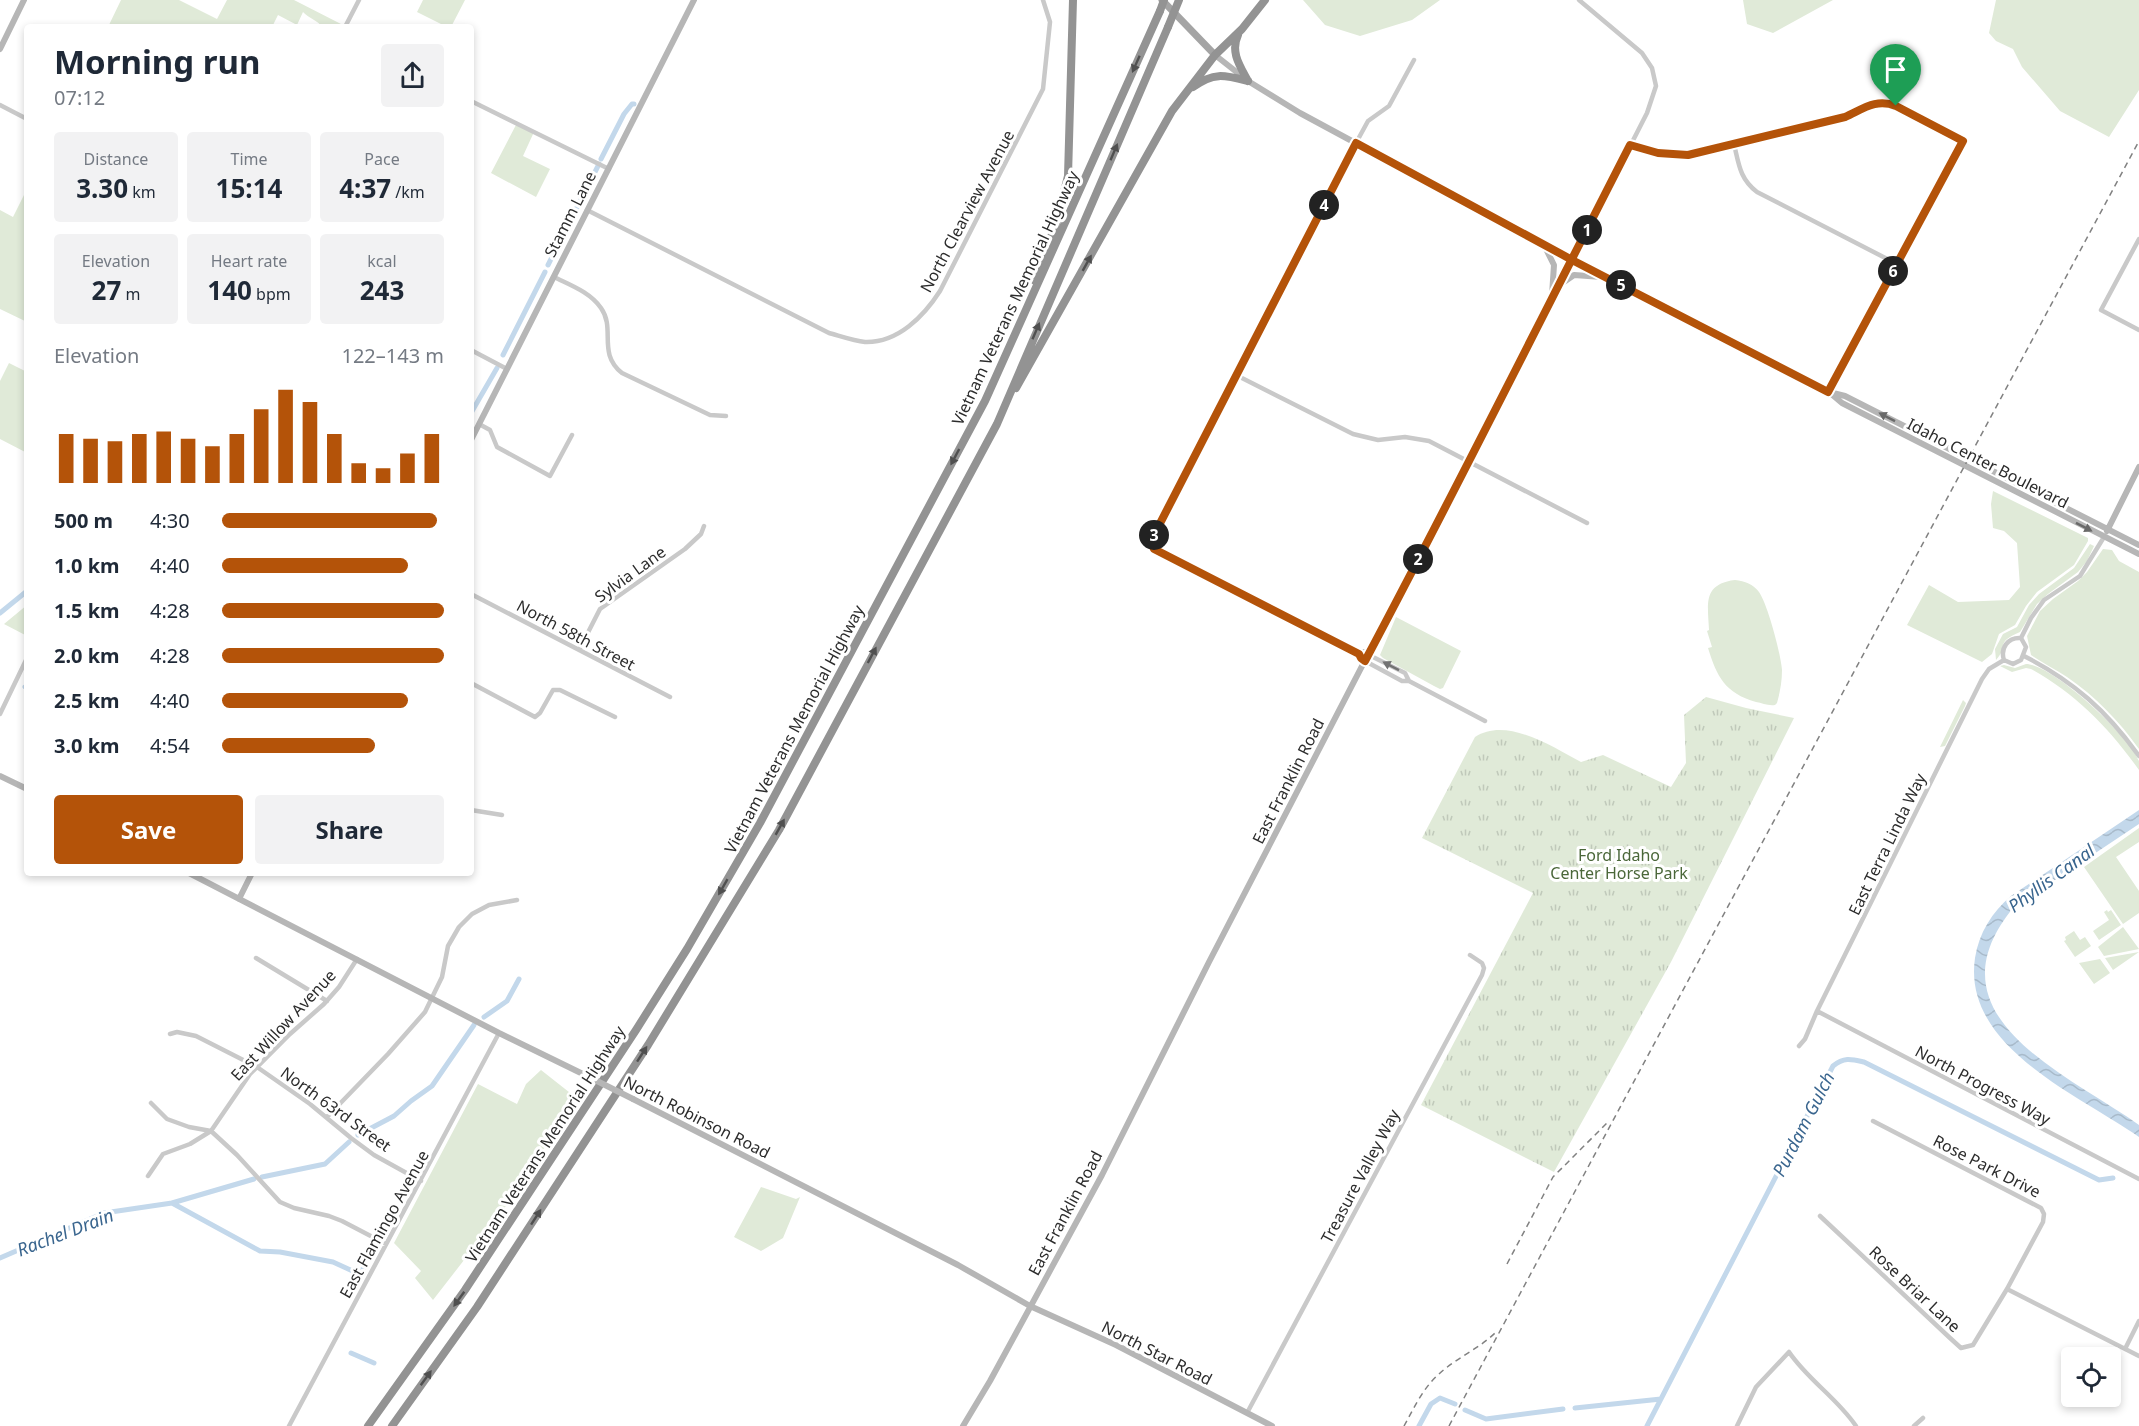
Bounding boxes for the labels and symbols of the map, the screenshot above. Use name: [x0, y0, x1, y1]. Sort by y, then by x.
pin: [1870, 44, 1921, 106]
one-way arrow: [1131, 56, 1141, 74]
street label: North Clearview Avenue: [915, 126, 1019, 296]
one-way arrow: [1109, 143, 1119, 161]
street label: Stamm Lane: [539, 167, 601, 261]
street label: Vietnam Veterans Memorial Highway: [946, 167, 1084, 429]
pin: 4: [1309, 190, 1339, 220]
pin: 1: [1572, 215, 1602, 245]
one-way arrow: [1082, 254, 1092, 271]
pin: 6: [1878, 256, 1908, 286]
pin: 5: [1606, 270, 1636, 300]
one-way arrow: [1032, 323, 1041, 340]
one-way arrow: [1878, 412, 1895, 422]
street label: Idaho Center Boulevard: [1903, 413, 2073, 513]
one-way arrow: [950, 449, 960, 466]
pin: 3: [1139, 520, 1169, 550]
one-way arrow: [2076, 522, 2093, 532]
street label: Sylvia Lane: [590, 541, 670, 607]
pin: 2: [1403, 544, 1433, 574]
street label: North 58th Street: [513, 595, 639, 676]
street label: Vietnam Veterans Memorial Highway: [719, 600, 869, 857]
one-way arrow: [867, 646, 877, 664]
one-way arrow: [1382, 661, 1399, 671]
street label: East Franklin Road: [1247, 714, 1329, 848]
street label: East Terra Linda Way: [1843, 769, 1931, 919]
one-way arrow: [775, 818, 785, 835]
water label: Phyllis Canal: [2003, 838, 2099, 918]
park label: Ford Idaho Center Horse Park: [1550, 844, 1688, 884]
one-way arrow: [718, 879, 728, 896]
street label: East Willow Avenue: [226, 964, 340, 1086]
street label: Vietnam Veterans Memorial Highway: [460, 1021, 630, 1267]
street label: North Progress Way: [1911, 1040, 2055, 1130]
one-way arrow: [637, 1046, 648, 1062]
street label: North 63rd Street: [276, 1061, 396, 1157]
water label: Purdam Gulch: [1766, 1068, 1840, 1180]
street label: North Robinson Road: [620, 1071, 774, 1163]
street label: Treasure Valley Way: [1315, 1104, 1405, 1247]
street label: Rose Park Drive: [1929, 1129, 2045, 1203]
street label: East Flamingo Avenue: [334, 1146, 434, 1302]
street label: East Franklin Road: [1023, 1147, 1107, 1279]
water label: Rachel Drain: [13, 1203, 117, 1261]
one-way arrow: [530, 1209, 541, 1225]
street label: Rose Briar Lane: [1864, 1241, 1966, 1337]
one-way arrow: [453, 1290, 465, 1306]
street label: North Star Road: [1098, 1316, 1216, 1390]
one-way arrow: [420, 1371, 432, 1387]

